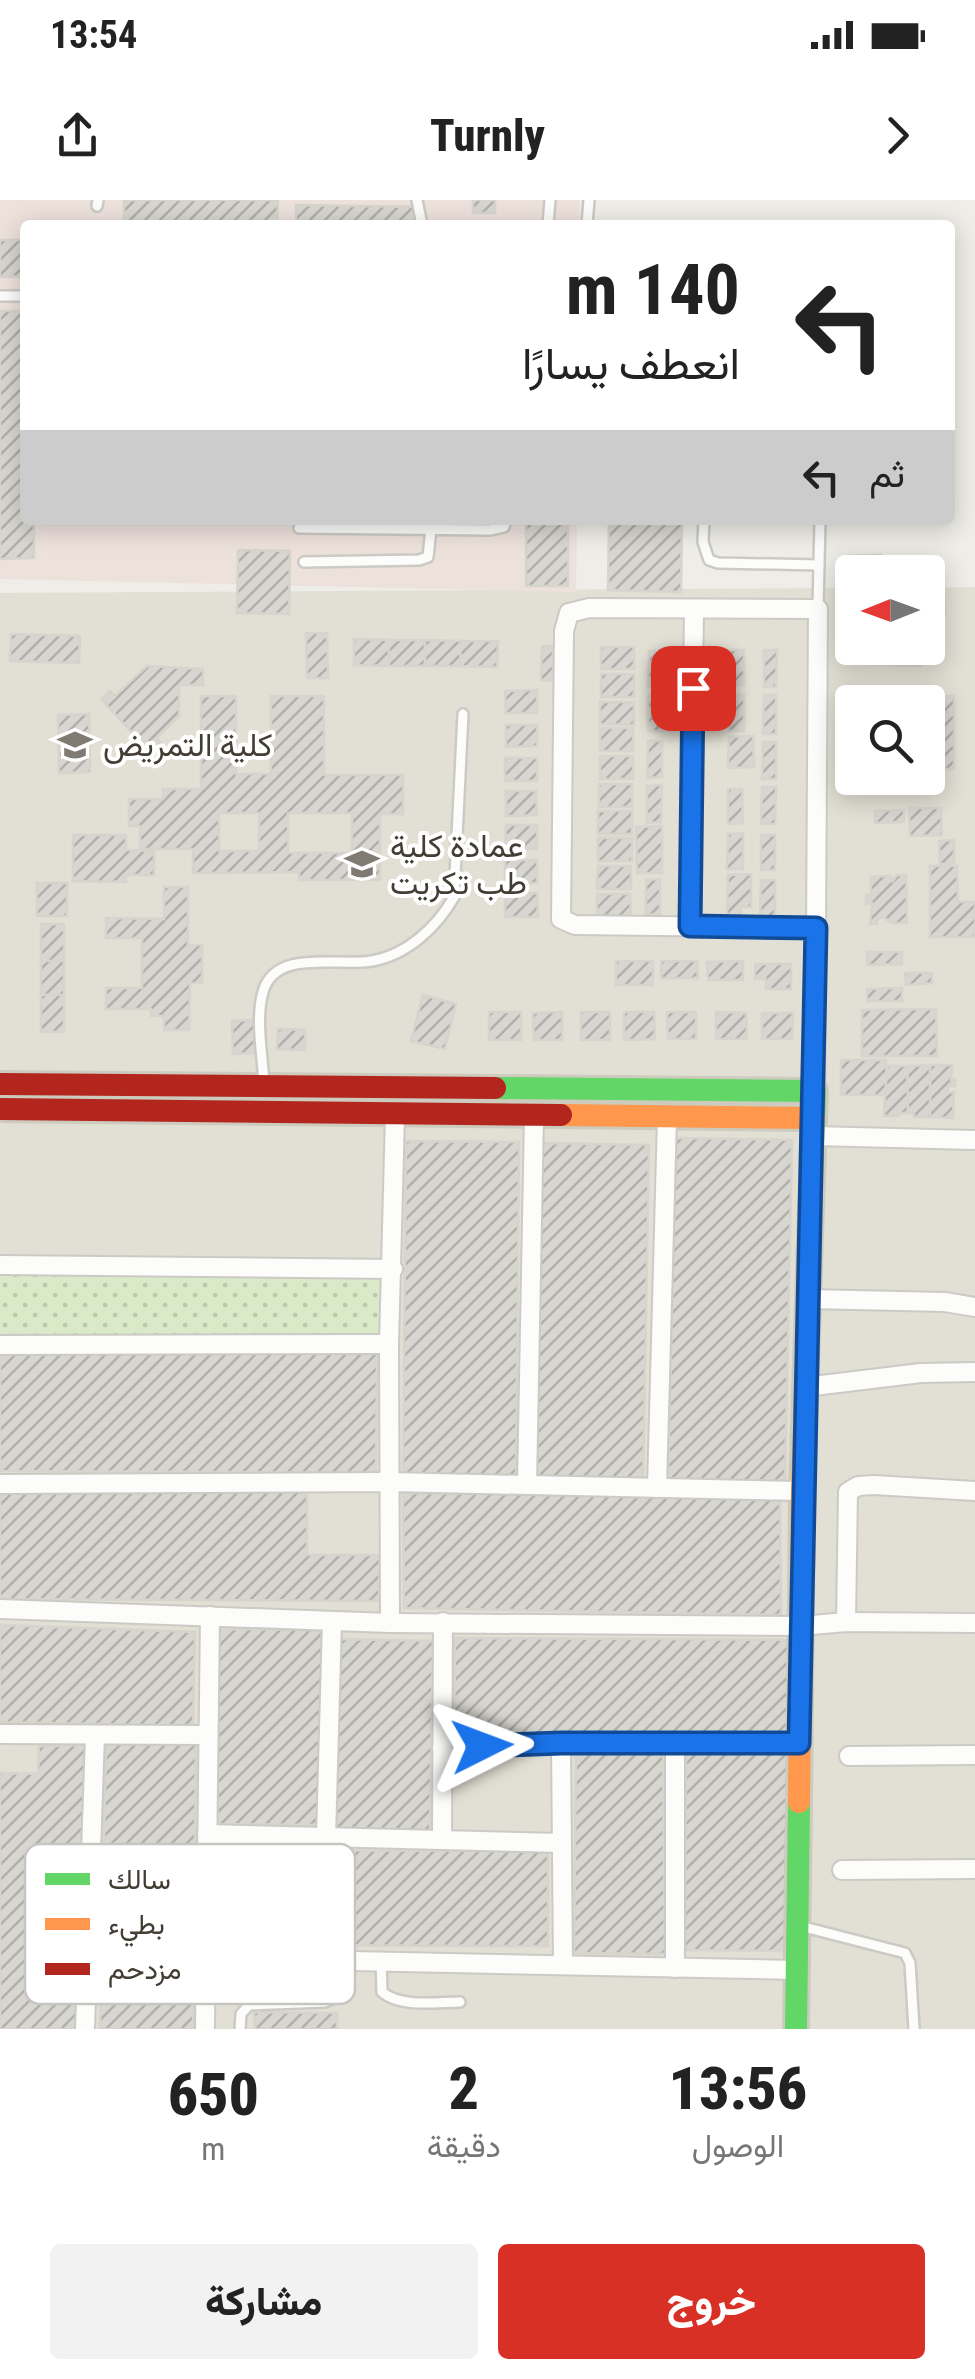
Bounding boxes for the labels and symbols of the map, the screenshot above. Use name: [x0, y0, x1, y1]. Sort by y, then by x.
north arrow: [835, 555, 945, 665]
pin: [651, 646, 736, 731]
school or university icon: كلية التمريض: [56, 726, 94, 764]
place label: كلية التمريض: [103, 726, 272, 765]
place label: عمادة كلية طب تكريت: [390, 827, 527, 903]
school or university icon: عمادة كلية طب تكريت: [343, 845, 381, 883]
position arrow: [430, 1694, 534, 1798]
legend: [25, 1844, 355, 2004]
text: سالك: [108, 1863, 171, 1896]
text: بطيء: [108, 1908, 165, 1947]
text: مزدحم: [108, 1953, 181, 1988]

